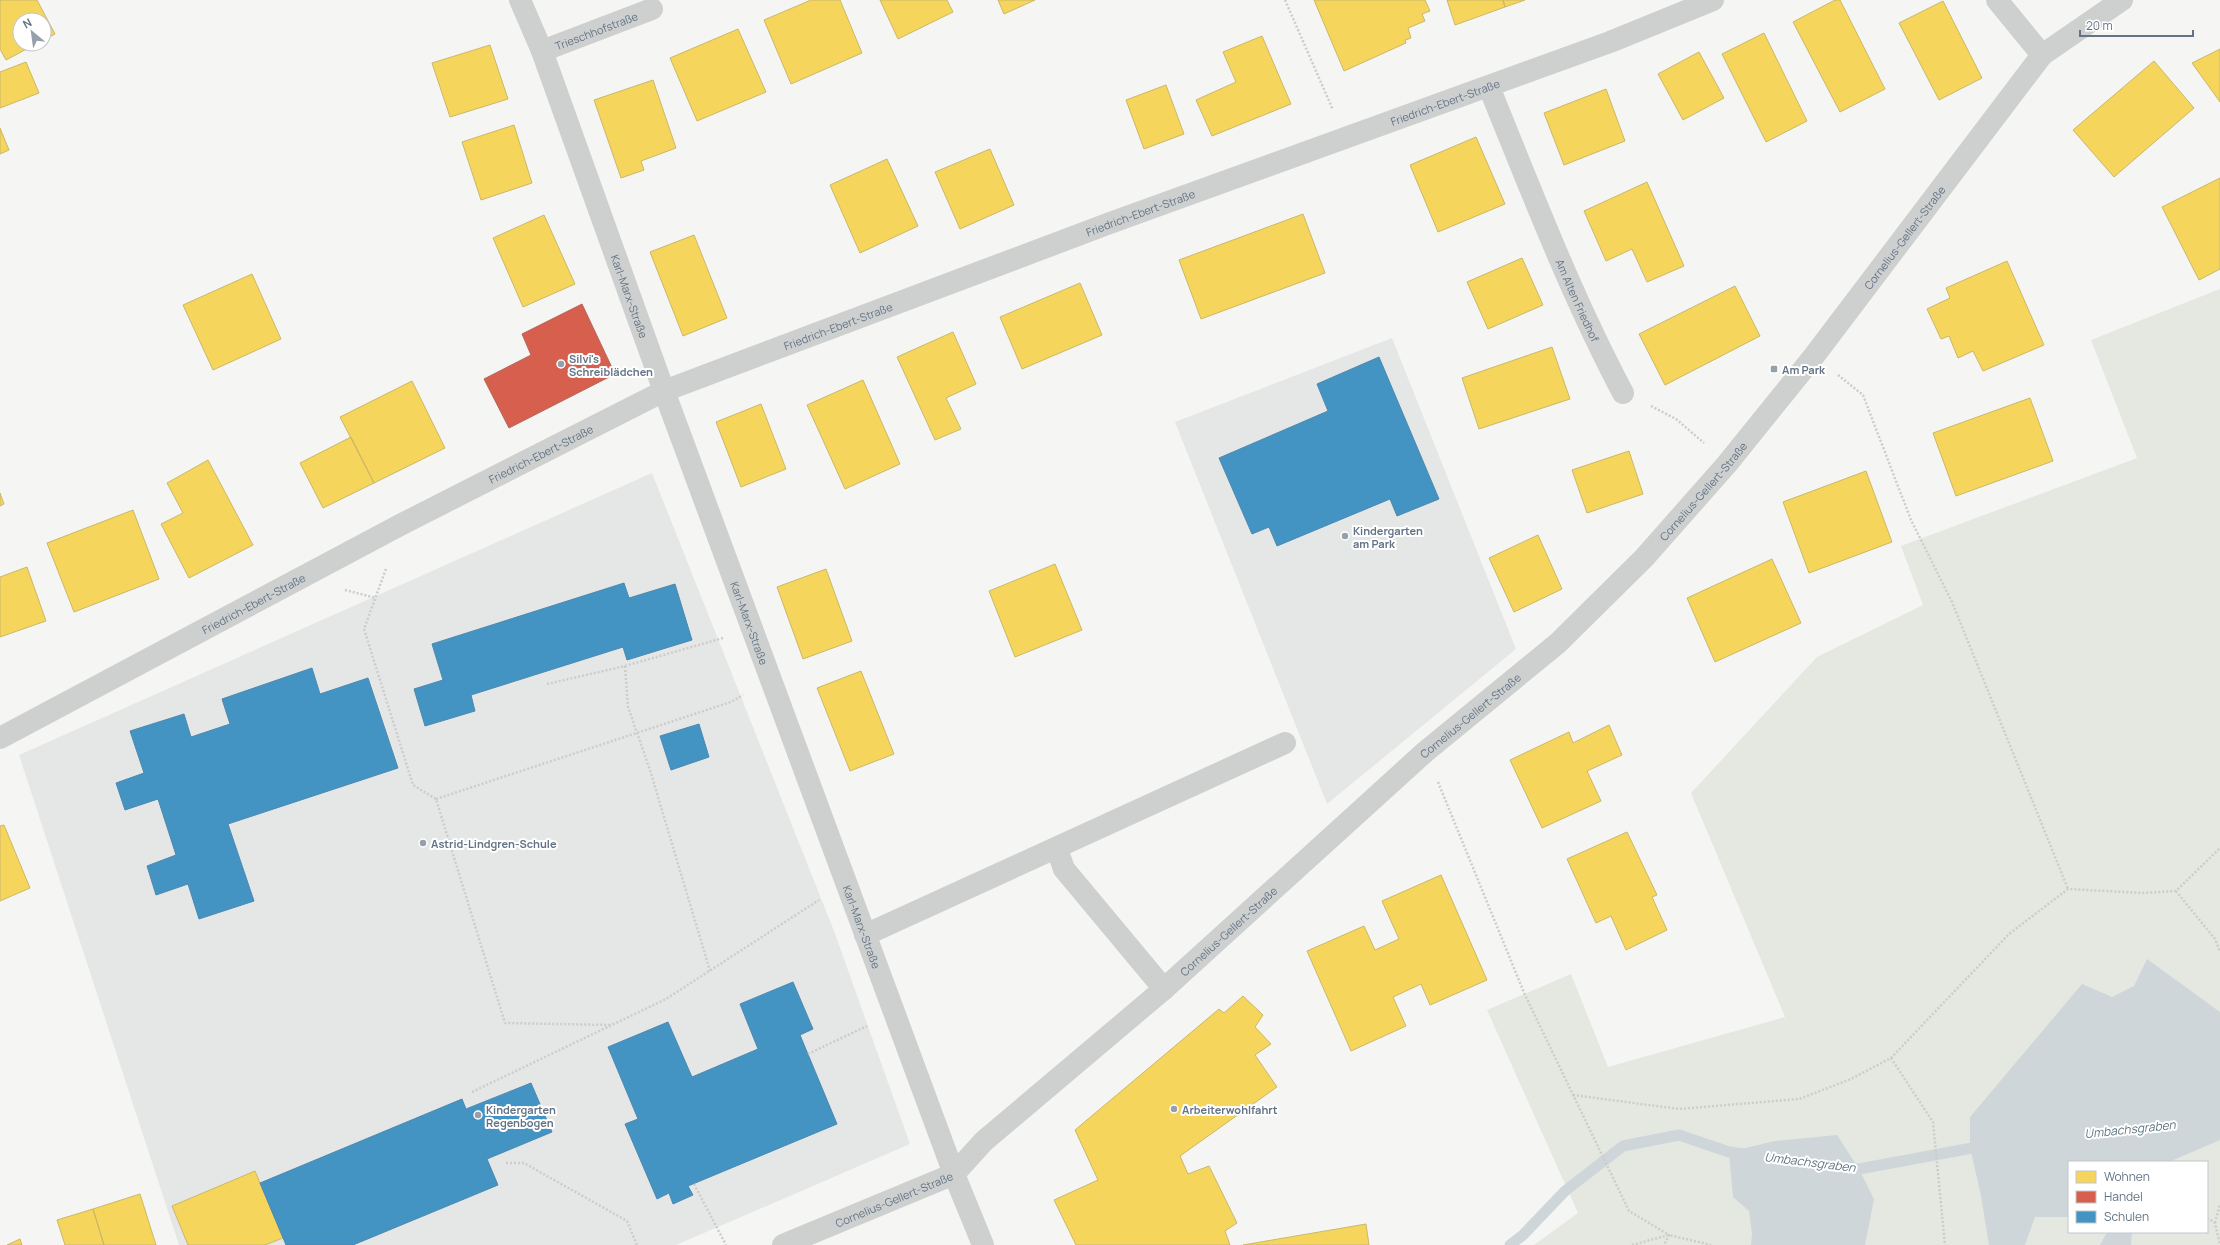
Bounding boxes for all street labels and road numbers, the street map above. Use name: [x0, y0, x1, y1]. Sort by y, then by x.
street label: Trieschhofstraße: [553, 8, 640, 53]
street label: Friedrich-Ebert-Straße: [1388, 75, 1502, 128]
street label: Cornelius-Gellert-Straße: [1860, 182, 1949, 292]
street label: Friedrich-Ebert-Straße: [1084, 185, 1198, 239]
street label: Karl-Marx-Straße: [608, 252, 652, 340]
street label: Am Alten Friedhof: [1553, 256, 1603, 344]
street label: Friedrich-Ebert-Straße: [781, 298, 895, 353]
street label: Friedrich-Ebert-Straße: [486, 421, 596, 486]
street label: Cornelius-Gellert-Straße: [1656, 438, 1750, 543]
street label: Friedrich-Ebert-Straße: [199, 569, 308, 637]
street label: Karl-Marx-Straße: [728, 579, 772, 667]
street label: Cornelius-Gellert-Straße: [1416, 669, 1524, 761]
street label: Cornelius-Gellert-Straße: [1176, 882, 1280, 979]
street label: Karl-Marx-Straße: [840, 883, 885, 971]
street label: Cornelius-Gellert-Straße: [833, 1168, 956, 1230]

